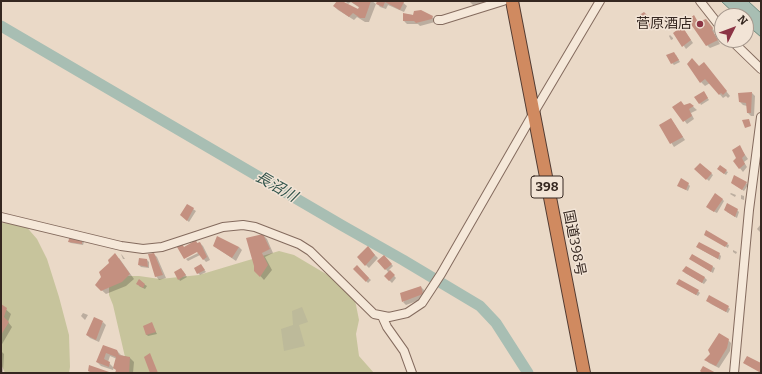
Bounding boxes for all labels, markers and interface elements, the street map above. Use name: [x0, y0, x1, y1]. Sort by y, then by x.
north arrow: [714, 8, 754, 48]
text: N: [735, 13, 750, 28]
place label: 菅原酒店: [636, 16, 692, 32]
marker: 菅原酒店: [695, 19, 705, 29]
water label: 長沼川: [252, 168, 300, 206]
road number: 398: [531, 176, 563, 198]
street label: 国道398号: [559, 209, 589, 277]

